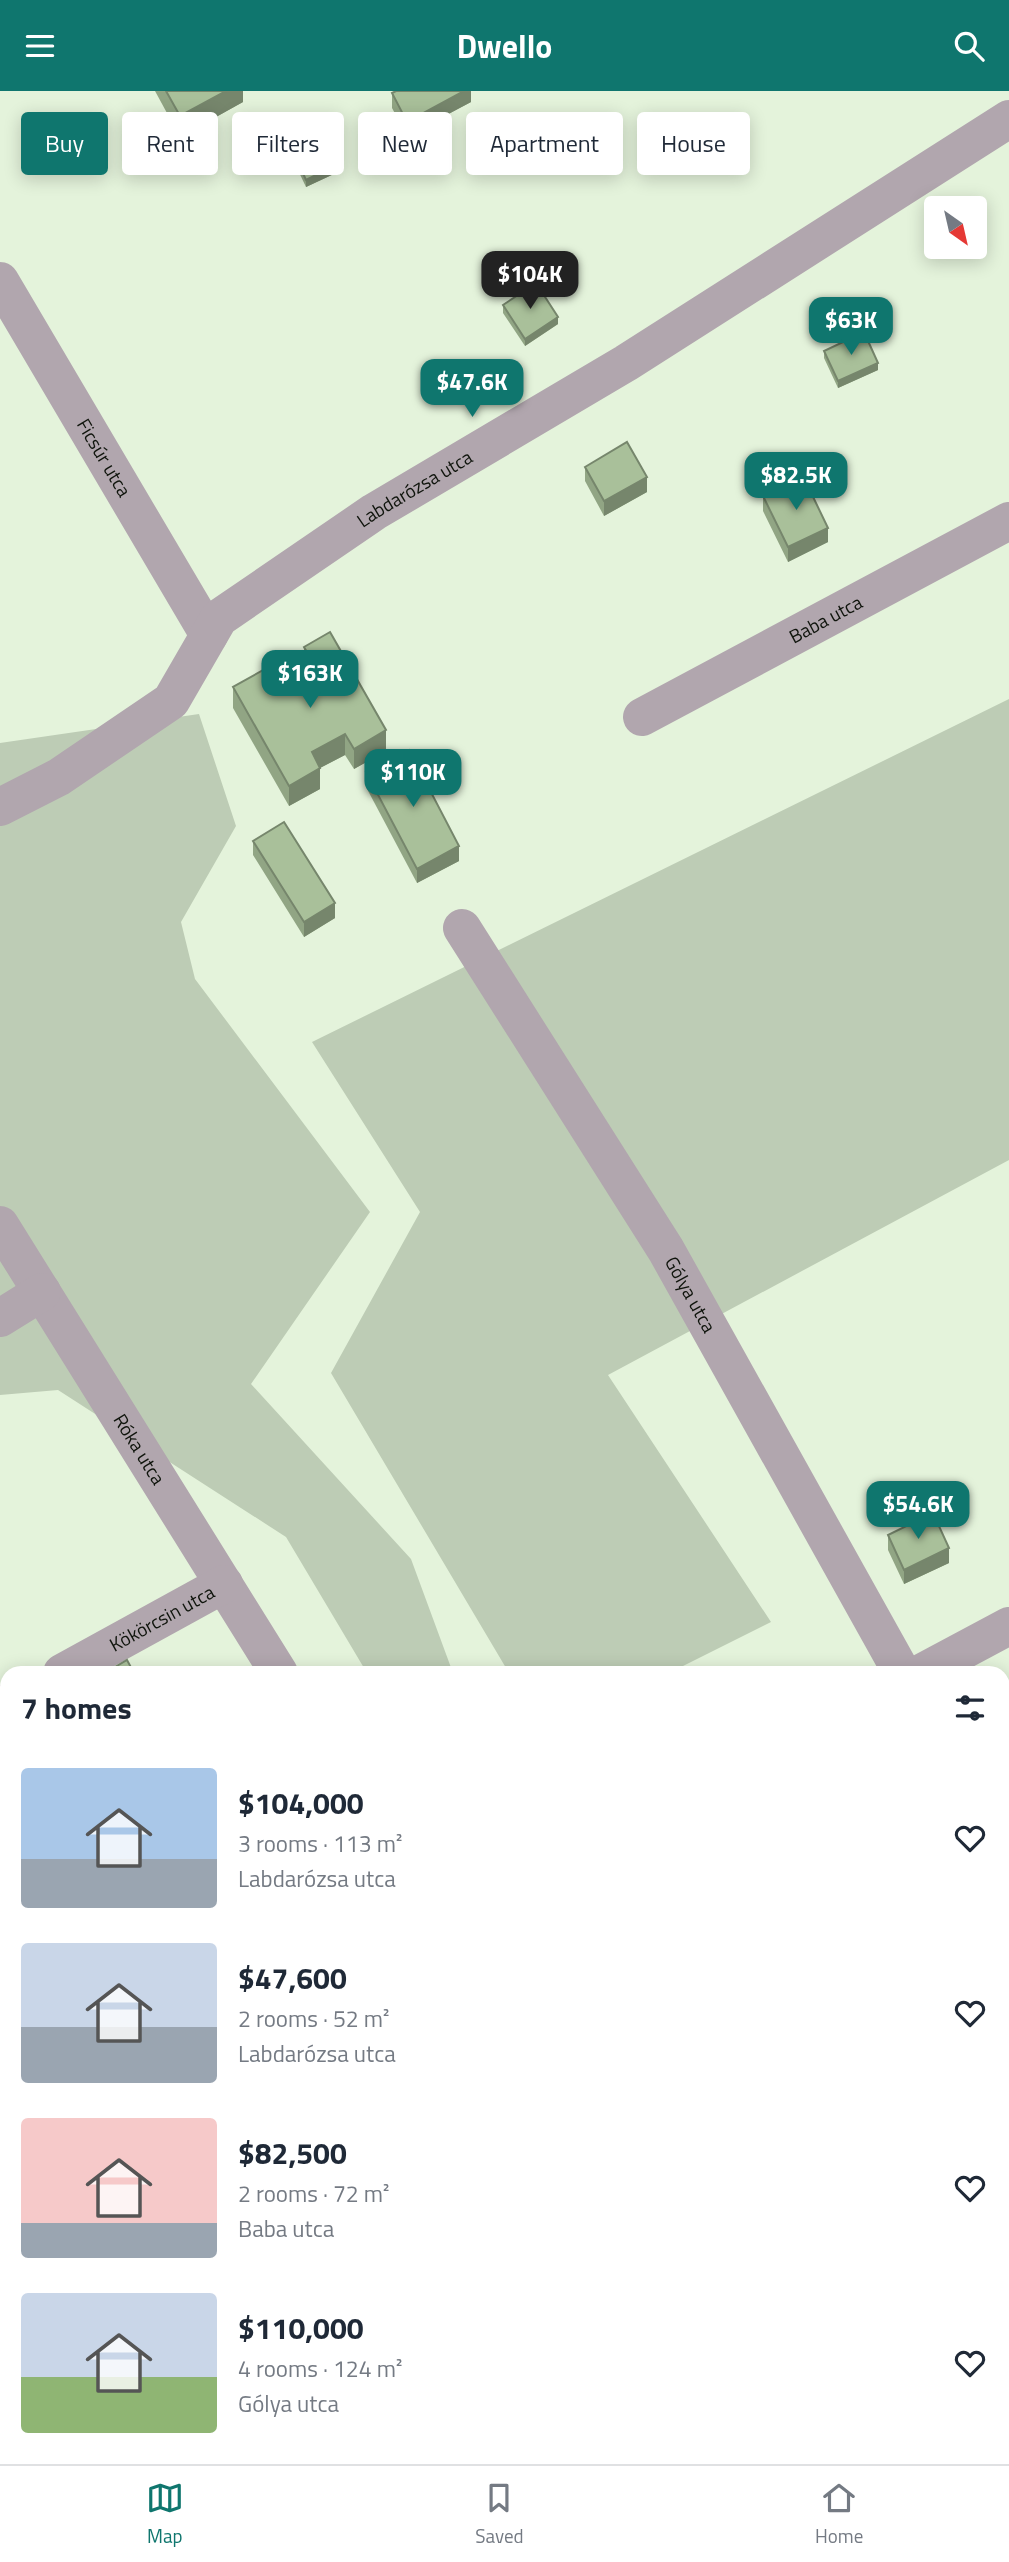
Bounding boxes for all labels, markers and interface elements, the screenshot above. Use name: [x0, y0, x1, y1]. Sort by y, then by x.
text: Dwello: [457, 22, 552, 70]
icon: menu: [21, 27, 59, 65]
icon: search: [950, 27, 988, 65]
chip: Buy: [21, 112, 108, 175]
chip: Rent: [122, 112, 218, 175]
chip: Filters: [232, 112, 344, 175]
chip: New: [358, 112, 452, 175]
chip: Apartment: [466, 112, 623, 175]
chip: House: [637, 112, 750, 175]
north arrow: [924, 196, 987, 259]
map controls: [924, 196, 987, 259]
pin: $104K: [481, 251, 579, 311]
text: $104K: [497, 256, 563, 291]
pin: $63K: [810, 297, 892, 357]
text: $63K: [825, 302, 877, 337]
pin: $47.6K: [415, 359, 529, 419]
text: $47.6K: [436, 364, 508, 399]
street label: Ficsúr utca: [70, 413, 139, 502]
street label: Labdarózsa utca: [350, 442, 478, 534]
pin: $82.5K: [739, 453, 853, 512]
text: $82.5K: [760, 457, 832, 492]
street label: Baba utca: [783, 587, 868, 650]
pin: $163K: [261, 651, 359, 710]
text: $163K: [277, 655, 343, 690]
pin: $110K: [364, 749, 462, 809]
text: $110K: [380, 754, 446, 789]
street label: Gólya utca: [658, 1251, 724, 1338]
street label: Róka utca: [107, 1408, 173, 1490]
pin: $54.6K: [861, 1481, 975, 1541]
text: $54.6K: [882, 1486, 954, 1521]
street label: Kökörcsin utca: [104, 1577, 220, 1658]
text: 7 homes: [21, 1685, 132, 1731]
icon: filters: [951, 1689, 989, 1727]
text: $104,000: [238, 1780, 364, 1826]
icon: home: [77, 1796, 161, 1880]
icon: heart: [951, 1819, 989, 1857]
text: 3 rooms · 113 m²: [238, 1826, 402, 1861]
text: Labdarózsa utca: [238, 1861, 396, 1896]
text: $47,600: [238, 1955, 347, 2001]
icon: home: [77, 1971, 161, 2055]
icon: heart: [951, 1994, 989, 2032]
text: 2 rooms · 52 m²: [238, 2001, 389, 2036]
text: Labdarózsa utca: [238, 2036, 396, 2071]
text: $82,500: [238, 2130, 347, 2176]
icon: home: [77, 2146, 161, 2230]
icon: heart: [951, 2169, 989, 2207]
text: 2 rooms · 72 m²: [238, 2176, 389, 2211]
text: Baba utca: [238, 2211, 334, 2246]
text: $110,000: [238, 2305, 364, 2351]
icon: home: [77, 2321, 161, 2405]
icon: heart: [951, 2344, 989, 2382]
text: 4 rooms · 124 m²: [238, 2351, 402, 2386]
text: Gólya utca: [238, 2386, 339, 2421]
tab: Map: [146, 2479, 184, 2550]
tab: Saved: [475, 2479, 524, 2550]
tab: Home: [815, 2479, 863, 2550]

